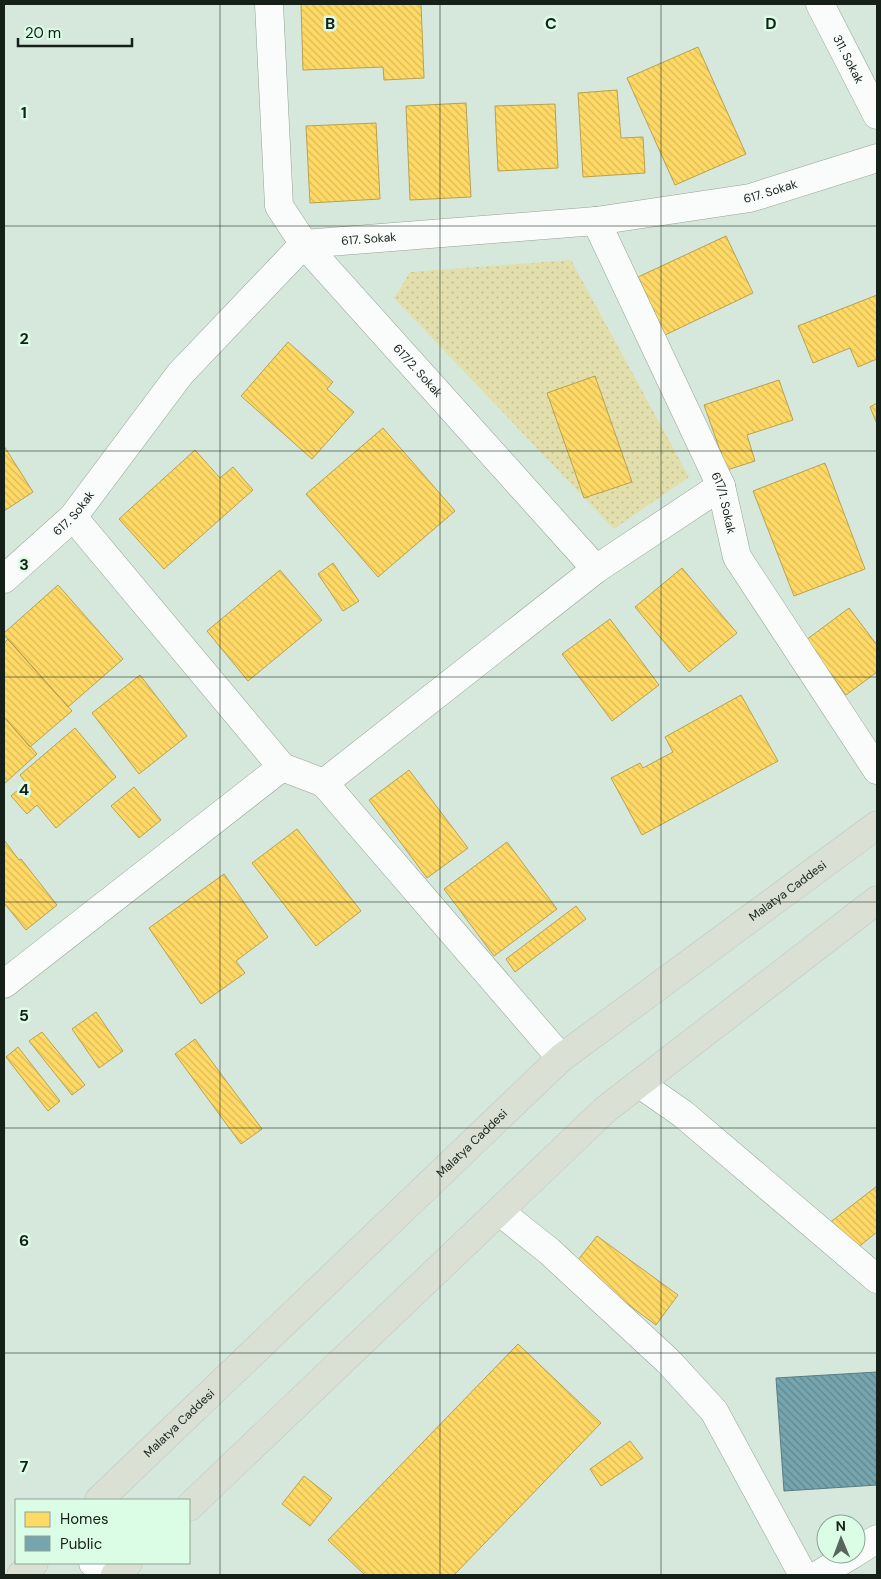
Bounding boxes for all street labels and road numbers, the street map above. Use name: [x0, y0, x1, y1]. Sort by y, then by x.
street label: 311. Sokak: [829, 32, 867, 86]
street label: 617. Sokak: [743, 176, 799, 207]
street label: 617. Sokak: [341, 229, 397, 249]
street label: 617/2. Sokak: [390, 341, 446, 401]
street label: 617/1. Sokak: [707, 469, 740, 535]
street label: 617. Sokak: [49, 487, 98, 539]
street label: Malatya Caddesi: [746, 857, 830, 925]
street label: Malatya Caddesi: [433, 1105, 511, 1181]
street label: Malatya Caddesi: [140, 1385, 218, 1461]

